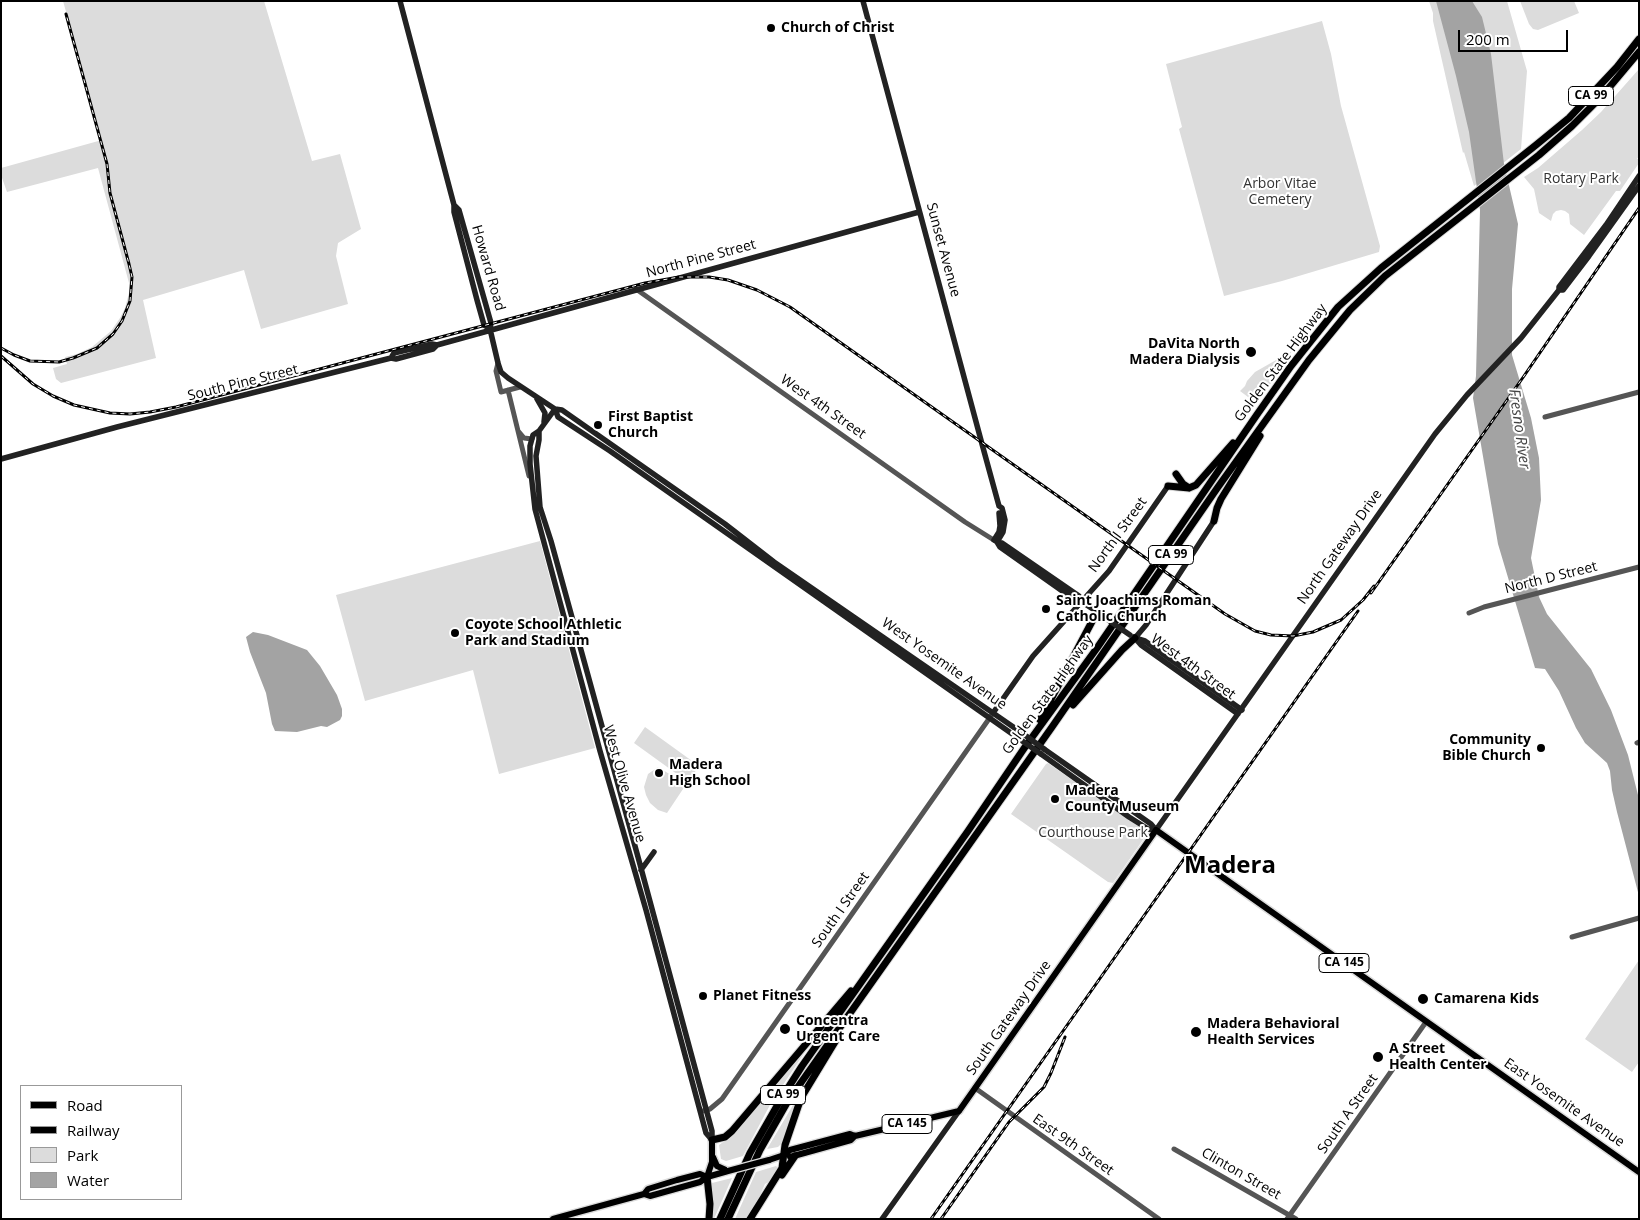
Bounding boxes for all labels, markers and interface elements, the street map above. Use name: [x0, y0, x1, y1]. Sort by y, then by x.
place label: Church of Christ: [781, 20, 894, 36]
scale bar: [1460, 20, 1570, 52]
marker: Church of Christ: [765, 22, 777, 34]
text: 200 m: [1466, 29, 1510, 49]
road number: CA 99: [1568, 86, 1614, 105]
park label: Rotary Park: [1543, 171, 1619, 187]
park label: Arbor Vitae Cemetery: [1243, 176, 1317, 208]
street label: Sunset Avenue: [922, 201, 964, 299]
street label: Howard Road: [468, 223, 508, 313]
street label: North Pine Street: [644, 236, 758, 282]
street label: Golden State Highway: [1231, 301, 1331, 425]
place label: DaVita North Madera Dialysis: [1129, 336, 1240, 368]
marker: DaVita North Madera Dialysis: [1244, 345, 1258, 359]
street label: South Pine Street: [186, 361, 300, 405]
street label: West 4th Street: [777, 371, 869, 443]
water label: Fresno River: [1504, 388, 1534, 470]
place label: First Baptist Church: [608, 409, 693, 442]
marker: First Baptist Church: [592, 419, 604, 431]
street label: North Gateway Drive: [1294, 486, 1386, 608]
street label: North I Street: [1085, 494, 1151, 576]
road number: CA 99: [1148, 546, 1194, 564]
street label: North D Street: [1503, 558, 1599, 598]
place label: Saint Joachims Roman Catholic Church: [1056, 593, 1211, 626]
marker: Saint Joachims Roman Catholic Church: [1040, 603, 1052, 615]
street label: West Yosemite Avenue: [878, 615, 1010, 713]
place label: Coyote School Athletic Park and Stadium: [465, 617, 622, 650]
marker: Coyote School Athletic Park and Stadium: [449, 627, 461, 639]
street label: West 4th Street: [1147, 631, 1239, 703]
street label: Golden State Highway: [999, 632, 1097, 758]
street label: West Olive Avenue: [599, 723, 649, 845]
place label: Community Bible Church: [1442, 732, 1531, 764]
marker: Community Bible Church: [1535, 742, 1547, 754]
place label: Madera High School: [669, 757, 750, 790]
marker: Madera High School: [653, 767, 665, 779]
place label: Madera County Museum: [1065, 783, 1179, 816]
marker: Madera County Museum: [1049, 793, 1061, 805]
park label: Courthouse Park: [1038, 825, 1148, 841]
district label: Madera: [1184, 852, 1276, 880]
street label: South I Street: [809, 869, 873, 951]
road number: CA 145: [1319, 954, 1369, 972]
street label: South Gateway Drive: [963, 957, 1055, 1079]
place label: Planet Fitness: [713, 988, 811, 1004]
marker: Planet Fitness: [697, 990, 709, 1002]
place label: Camarena Kids: [1434, 991, 1539, 1007]
marker: Camarena Kids: [1416, 992, 1430, 1006]
place label: Concentra Urgent Care: [796, 1013, 880, 1046]
place label: Madera Behavioral Health Services: [1207, 1016, 1340, 1048]
marker: Concentra Urgent Care: [778, 1022, 792, 1036]
marker: Madera Behavioral Health Services: [1189, 1025, 1203, 1039]
place label: A Street Health Center: [1389, 1041, 1487, 1074]
marker: A Street Health Center: [1371, 1050, 1385, 1064]
street label: East Yosemite Avenue: [1500, 1055, 1628, 1151]
street label: South A Street: [1314, 1071, 1382, 1157]
legend: [20, 1085, 182, 1200]
road number: CA 99: [760, 1086, 806, 1104]
text: Road: [67, 1095, 103, 1115]
street label: East 9th Street: [1029, 1111, 1117, 1179]
road number: CA 145: [882, 1114, 932, 1134]
text: Railway: [67, 1120, 120, 1140]
street label: Clinton Street: [1198, 1144, 1284, 1204]
text: Park: [67, 1145, 98, 1165]
text: Water: [67, 1170, 109, 1190]

